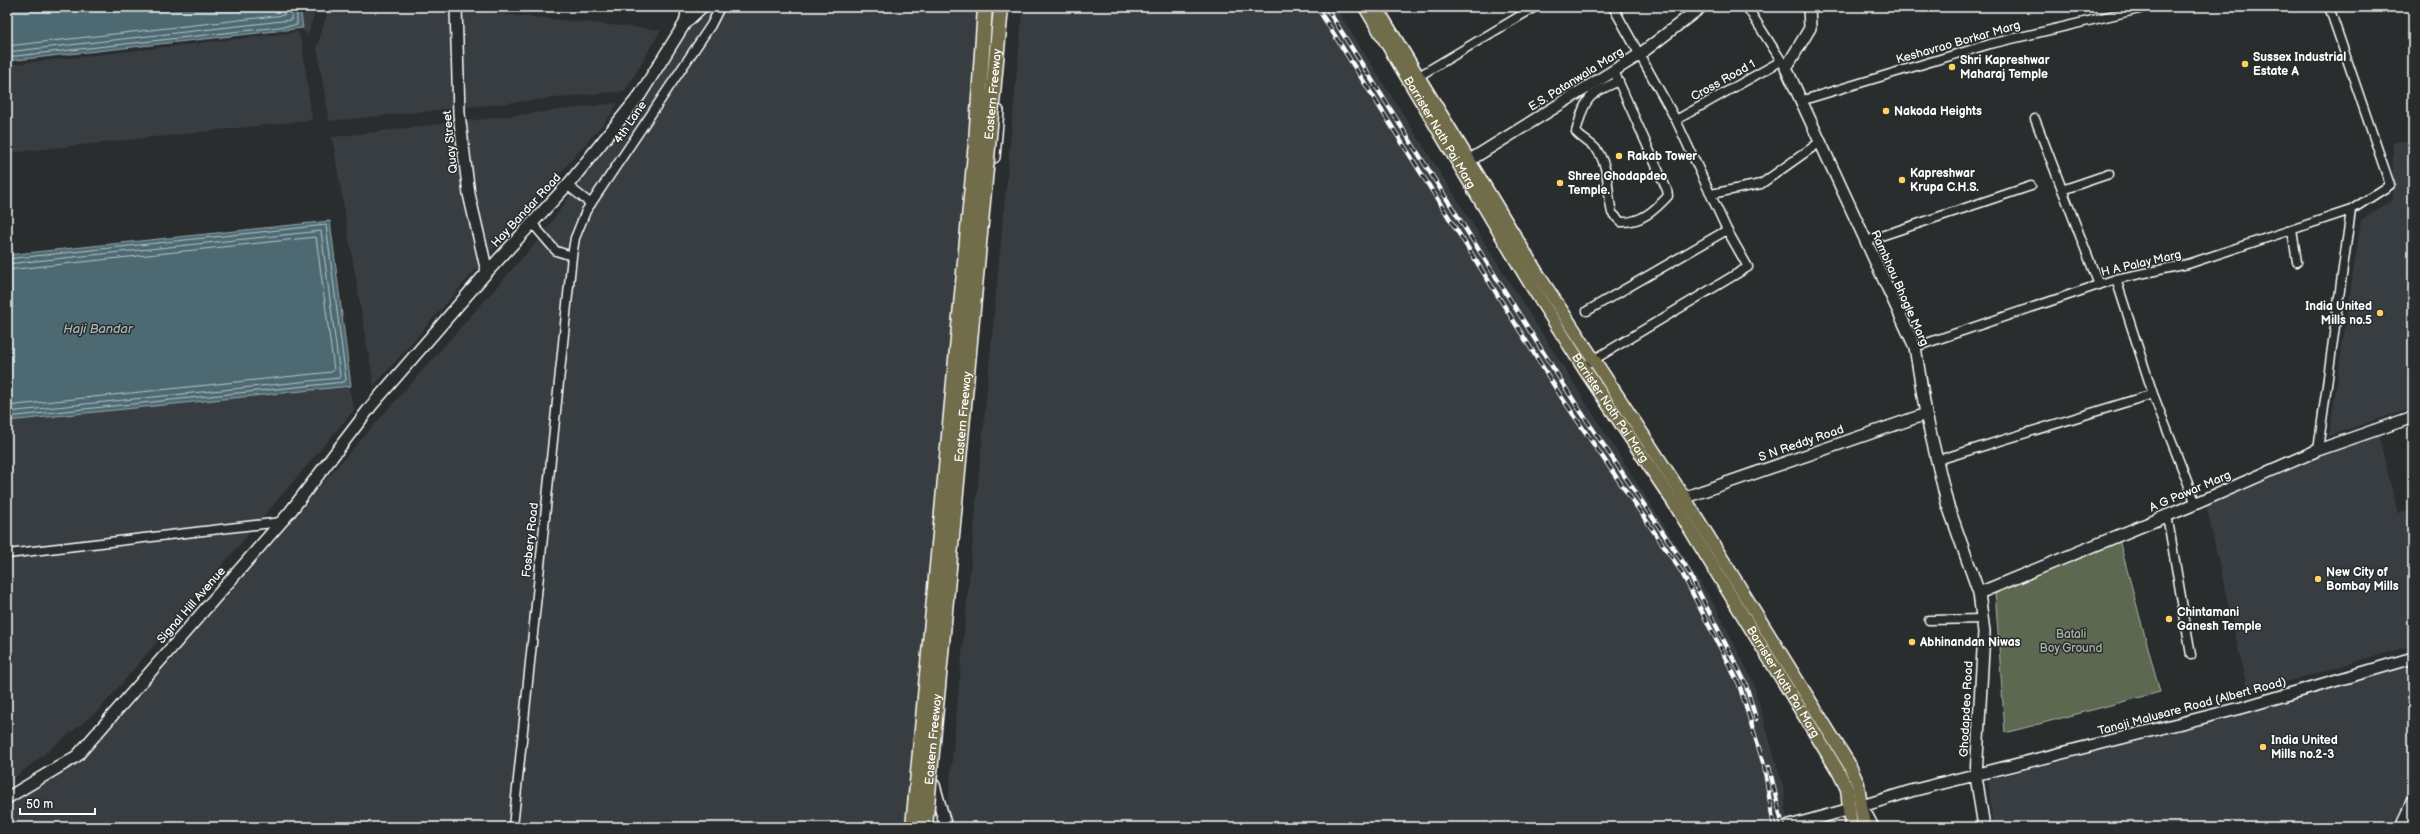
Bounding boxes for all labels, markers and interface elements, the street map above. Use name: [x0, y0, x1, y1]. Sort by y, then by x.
street label: Keshavrao Borkar Marg: [1894, 18, 2022, 67]
street label: E.S. Patanwala Marg: [1526, 44, 1627, 115]
street label: Eastern Freeway: [982, 48, 1005, 140]
place label: Sussex Industrial Estate A: [2253, 50, 2346, 79]
place label: Shri Kapreshwar Maharaj Temple: [1960, 53, 2050, 82]
street label: Cross Road 1: [1688, 57, 1758, 104]
marker: Sussex Industrial Estate A: [2240, 59, 2250, 69]
marker: Shri Kapreshwar Maharaj Temple: [1947, 62, 1957, 72]
street label: Barrister Nath Pai Marg: [1400, 74, 1479, 192]
street label: 4th Lane: [611, 98, 650, 146]
place label: Nakoda Heights: [1894, 104, 1982, 119]
marker: Nakoda Heights: [1881, 106, 1891, 116]
street label: Quay Street: [440, 109, 461, 174]
place label: Rakab Tower: [1627, 149, 1697, 164]
marker: Rakab Tower: [1614, 151, 1624, 161]
place label: Kapreshwar Krupa C.H.S.: [1910, 166, 1979, 195]
place label: Shree Ghodapdeo Temple.: [1568, 169, 1667, 198]
street label: Hay Bandar Road: [488, 170, 564, 250]
marker: Kapreshwar Krupa C.H.S.: [1897, 175, 1907, 185]
marker: Shree Ghodapdeo Temple.: [1555, 178, 1565, 188]
street label: Rambhau Bhogle Marg: [1867, 228, 1932, 348]
street label: H A Palay Marg: [2100, 247, 2183, 280]
place label: India United Mills no.5: [2305, 299, 2372, 328]
marker: India United Mills no.5: [2375, 308, 2385, 318]
water label: Haji Bandar: [63, 321, 134, 337]
street label: Barrister Nath Pai Marg: [1568, 351, 1652, 466]
street label: Eastern Freeway: [952, 370, 975, 463]
street label: S N Reddy Road: [1757, 422, 1846, 465]
street label: A G Pawar Marg: [2147, 467, 2233, 515]
street label: Fosbery Road: [519, 502, 542, 578]
street label: Signal Hill Avenue: [154, 564, 229, 647]
place label: New City of Bombay Mills: [2326, 565, 2399, 594]
marker: New City of Bombay Mills: [2313, 574, 2323, 584]
place label: Chintamani Ganesh Temple: [2177, 605, 2262, 634]
marker: Chintamani Ganesh Temple: [2164, 614, 2174, 624]
street label: Barrister Nath Pai Marg: [1743, 623, 1823, 741]
park label: Batali Boy Ground: [2040, 627, 2103, 656]
place label: Abhinandan Niwas: [1919, 635, 2021, 650]
marker: Abhinandan Niwas: [1907, 637, 1917, 647]
street label: Ghodapdeo Road: [1956, 661, 1977, 757]
street label: Tanaji Malusare Road (Albert Road): [2096, 674, 2288, 739]
street label: Eastern Freeway: [922, 693, 945, 786]
place label: India United Mills no.2-3: [2271, 733, 2338, 762]
marker: India United Mills no.2-3: [2258, 742, 2268, 752]
scale bar: [20, 790, 95, 816]
text: 50 m: [26, 797, 53, 812]

